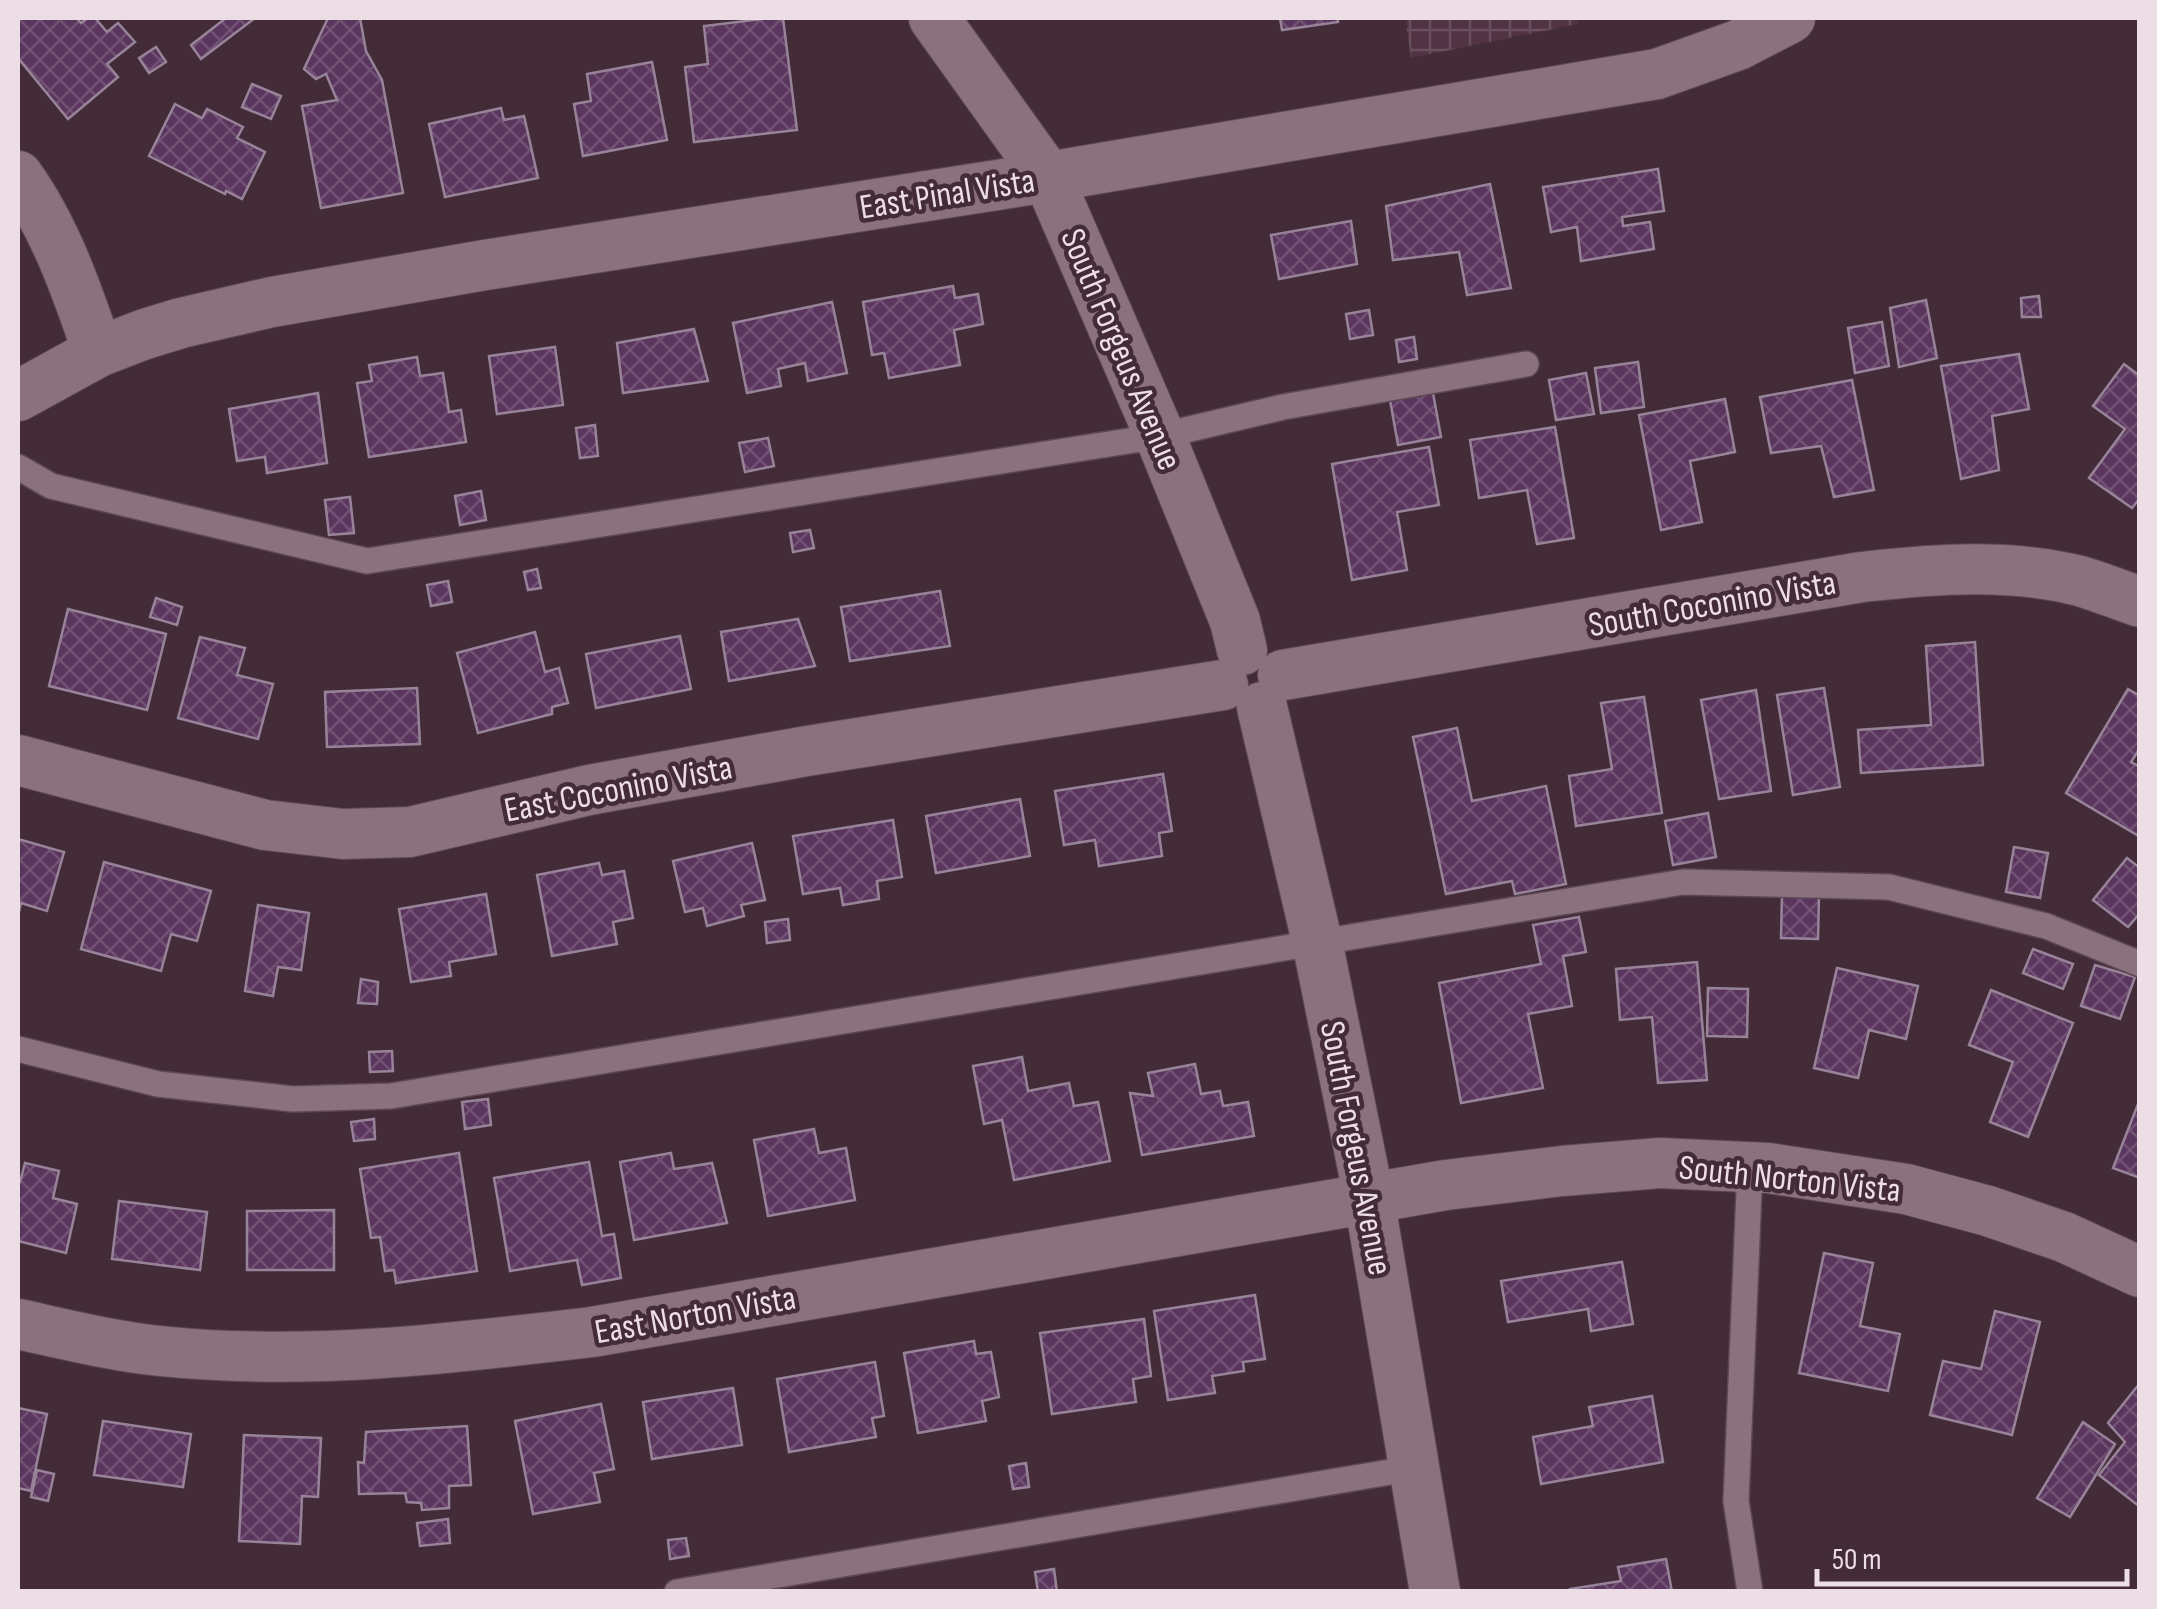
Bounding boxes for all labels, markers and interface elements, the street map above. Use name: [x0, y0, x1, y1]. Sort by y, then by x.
street label: East Pinal Vista: [857, 159, 1038, 230]
street label: South Forgeus Avenue: [1050, 222, 1191, 477]
street label: South Coconino Vista: [1585, 562, 1839, 647]
street label: East Coconino Vista: [501, 746, 736, 833]
street label: South Forgeus Avenue: [1310, 1018, 1401, 1279]
street label: South Norton Vista: [1677, 1146, 1903, 1213]
street label: East Norton Vista: [591, 1277, 799, 1354]
scale bar: [1817, 1524, 2127, 1586]
text: 50 m: [1832, 1542, 1881, 1578]

